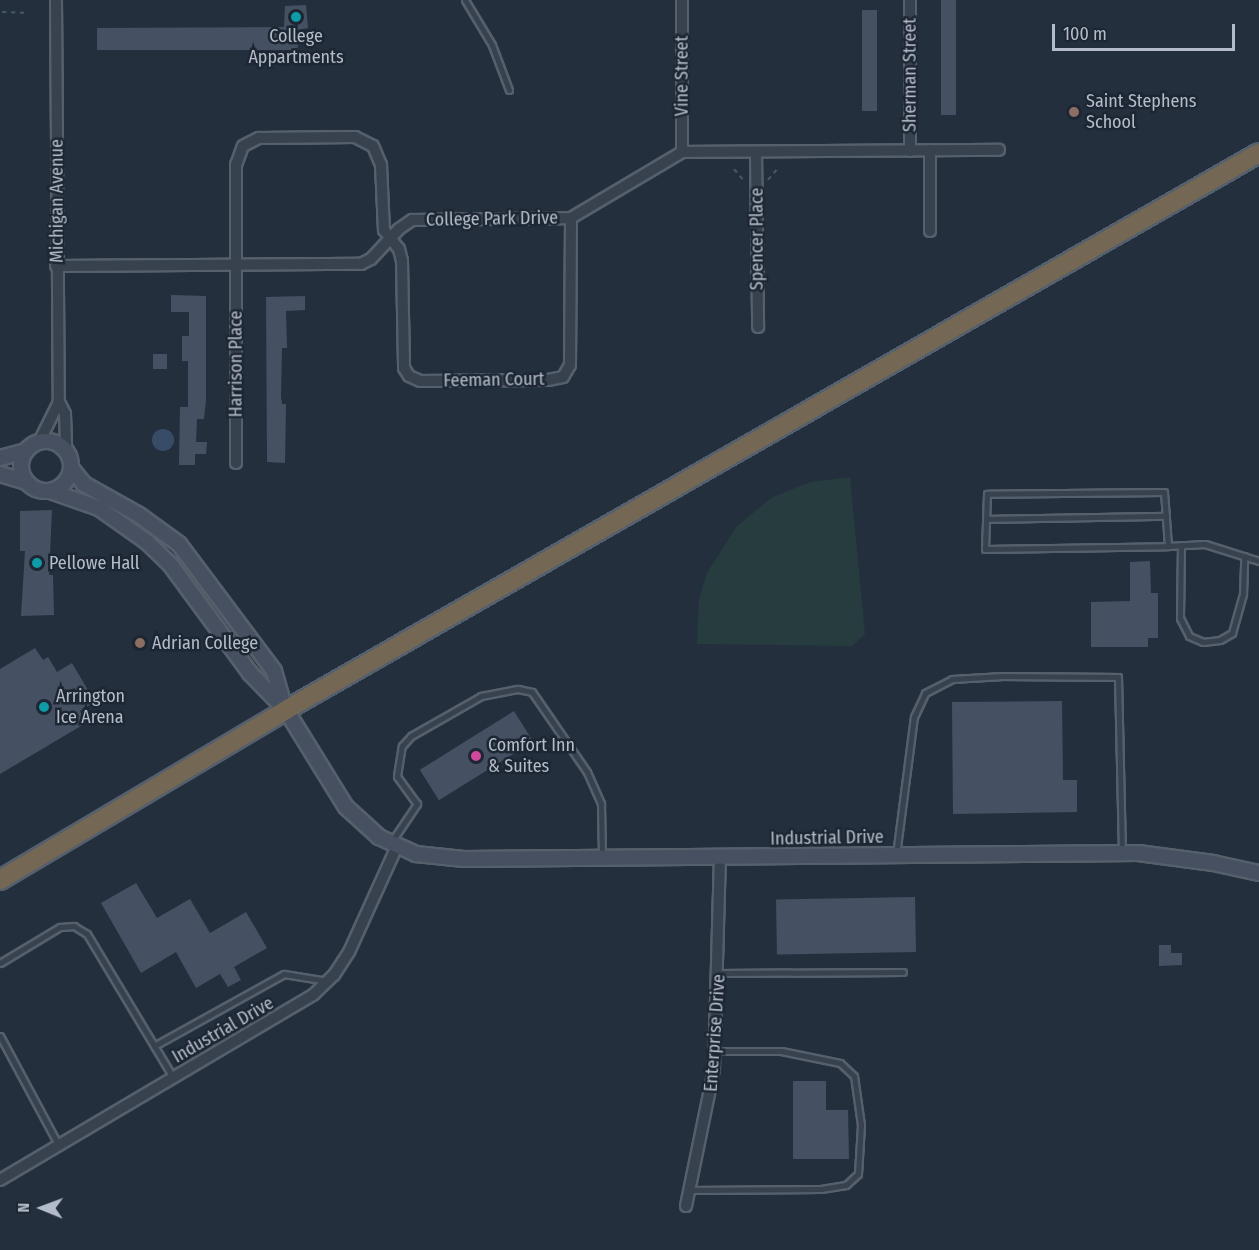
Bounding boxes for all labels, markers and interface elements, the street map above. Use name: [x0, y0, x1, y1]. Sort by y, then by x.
marker: College Appartments: [289, 10, 303, 24]
scale bar: [1055, 12, 1238, 50]
street label: Sherman Street: [899, 18, 921, 132]
text: 100 m: [1063, 23, 1107, 45]
place label: College Appartments: [248, 26, 344, 68]
street label: Vine Street: [671, 36, 693, 116]
place label: Saint Stephens School: [1086, 91, 1196, 134]
marker: Saint Stephens School: [1067, 105, 1081, 119]
street label: Michigan Avenue: [46, 139, 68, 263]
street label: Spencer Place: [746, 188, 768, 290]
street label: College Park Drive: [426, 207, 558, 231]
street label: Harrison Place: [225, 311, 247, 417]
street label: Feeman Court: [443, 368, 545, 392]
place label: Pellowe Hall: [49, 552, 140, 574]
marker: Pellowe Hall: [30, 556, 44, 570]
place label: Adrian College: [152, 632, 258, 654]
marker: Adrian College: [133, 636, 147, 650]
place label: Arrington Ice Arena: [56, 686, 125, 728]
marker: Arrington Ice Arena: [37, 700, 51, 714]
place label: Comfort Inn & Suites: [488, 735, 575, 777]
marker: Comfort Inn & Suites: [469, 749, 483, 763]
street label: Industrial Drive: [770, 826, 884, 850]
street label: Enterprise Drive: [700, 973, 730, 1093]
street label: Industrial Drive: [169, 992, 277, 1068]
north arrow: [12, 1178, 72, 1238]
text: N: [14, 1203, 33, 1213]

